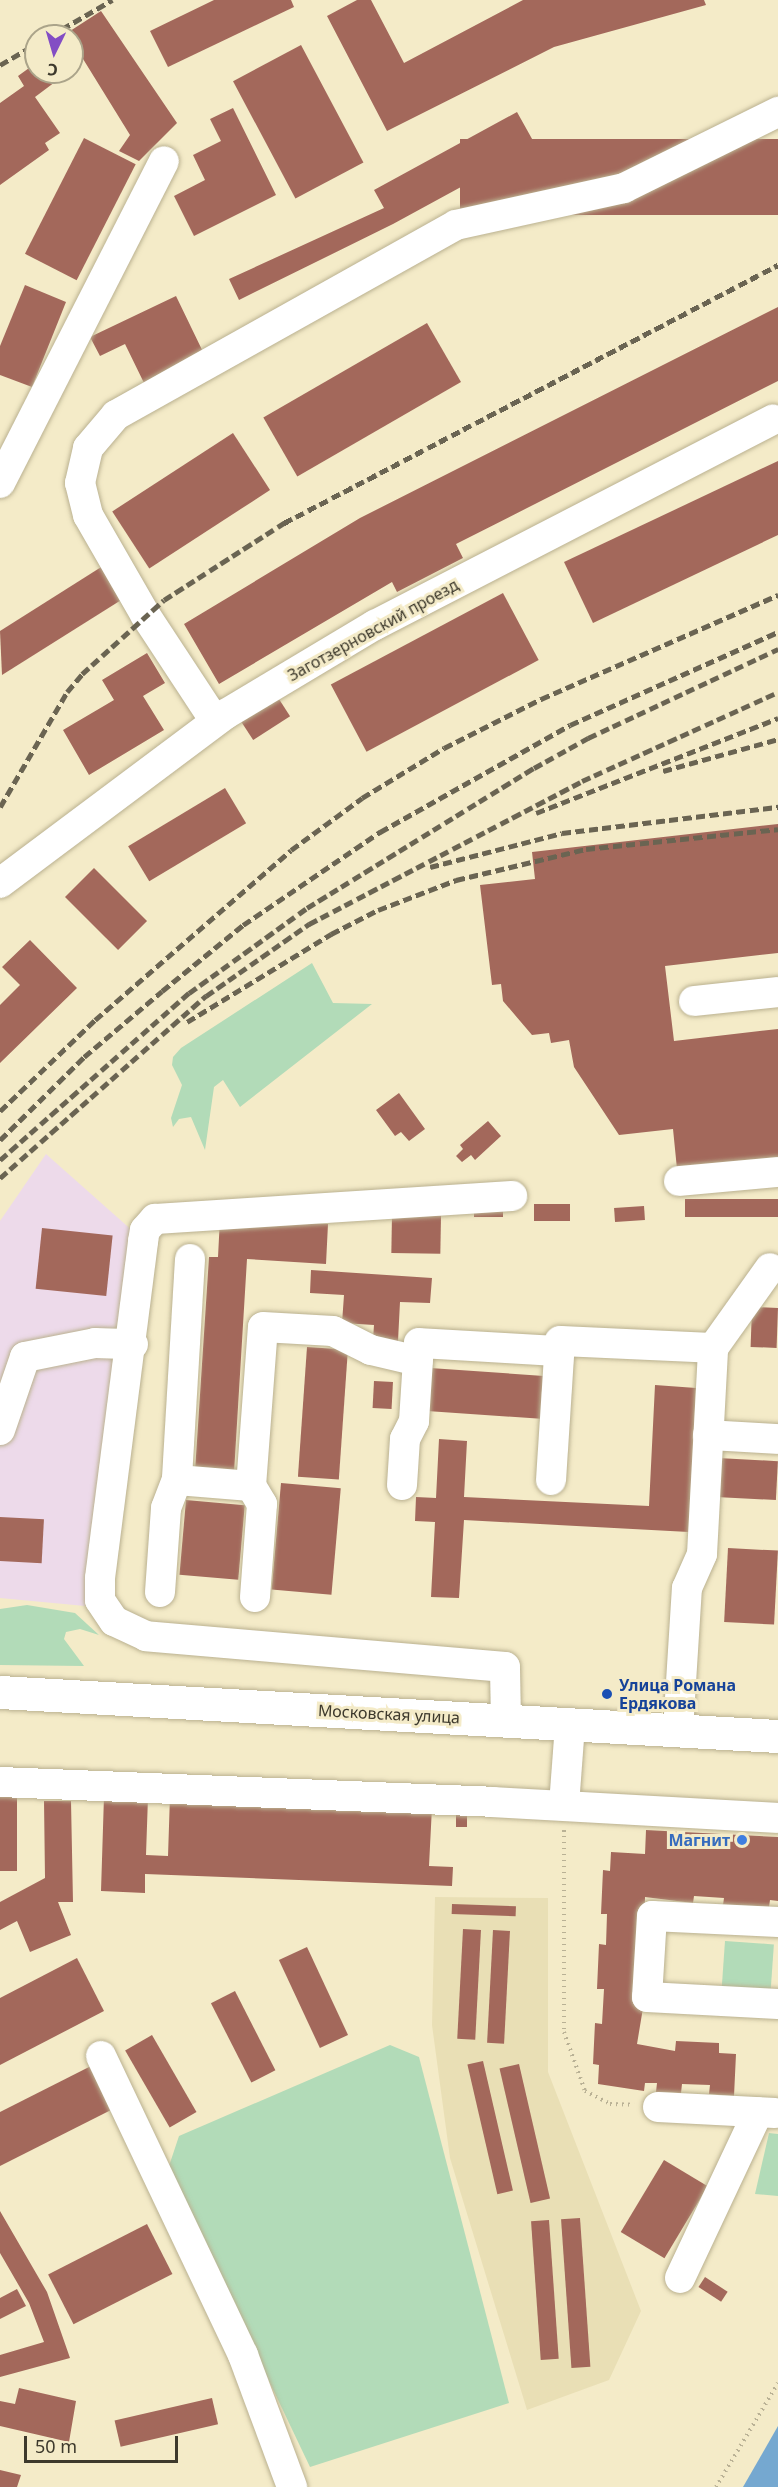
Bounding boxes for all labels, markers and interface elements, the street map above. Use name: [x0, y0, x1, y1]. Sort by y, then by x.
north arrow: [24, 24, 84, 84]
text: С: [47, 59, 59, 81]
street label: Заготзерновский проезд: [284, 575, 462, 685]
place label: Улица Романа Ердякова: [619, 1675, 736, 1713]
marker: Улица Романа Ердякова: [600, 1687, 614, 1701]
street label: Московская улица: [317, 1701, 461, 1727]
place label: Магнит: [668, 1830, 730, 1850]
marker: Магнит: [735, 1833, 749, 1847]
scale bar: [27, 2424, 182, 2462]
text: 50 m: [35, 2434, 77, 2458]

